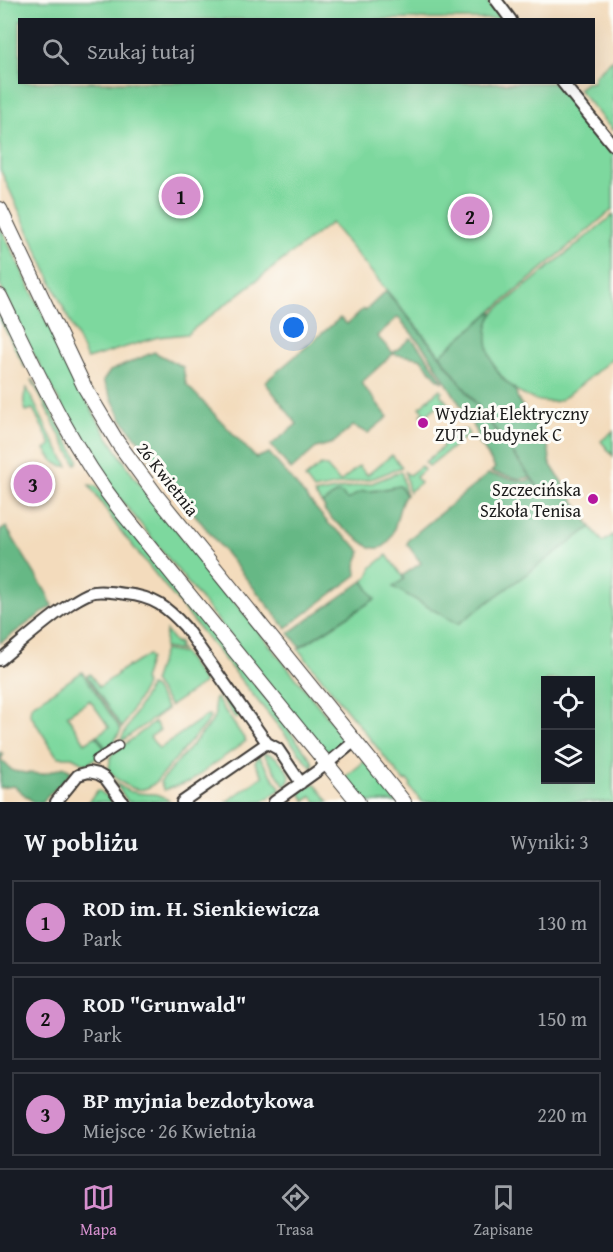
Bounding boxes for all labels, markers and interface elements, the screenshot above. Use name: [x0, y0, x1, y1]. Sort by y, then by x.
search box: [18, 18, 595, 84]
icon: search: [39, 35, 72, 68]
text: Szukaj tutaj: [87, 35, 195, 67]
pin: 1: [162, 174, 201, 218]
pin: 2: [450, 194, 490, 238]
your location: [279, 313, 308, 342]
place label: Wydział Elektryczny ZUT – budynek C: [435, 400, 589, 448]
marker: Wydział Elektryczny ZUT – budynek C: [416, 416, 430, 430]
street label: 26 Kwietnia: [130, 436, 206, 522]
pin: 3: [14, 462, 52, 506]
place label: Szczecińska Szkoła Tenisa: [480, 476, 581, 524]
marker: Szczecińska Szkoła Tenisa: [586, 492, 600, 506]
map controls: [541, 676, 595, 784]
button: locate: [541, 676, 595, 730]
button: layers: [541, 730, 595, 784]
text: W pobliżu: [24, 822, 138, 861]
text: Wyniki: 3: [511, 827, 589, 856]
text: ROD im. H. Sienkiewicza: [83, 892, 320, 924]
text: 1: [40, 908, 51, 937]
text: 130 m: [537, 908, 587, 937]
text: Park: [83, 924, 122, 953]
text: ROD "Grunwald": [83, 988, 246, 1020]
text: 2: [40, 1004, 51, 1033]
text: 150 m: [537, 1004, 587, 1033]
text: Park: [83, 1020, 122, 1049]
text: BP myjnia bezdotykowa: [83, 1084, 314, 1116]
text: 3: [40, 1100, 51, 1129]
text: 220 m: [537, 1100, 587, 1129]
text: Miejsce · 26 Kwietnia: [83, 1116, 256, 1145]
tab: Mapa: [80, 1181, 117, 1241]
tab: Trasa: [277, 1181, 314, 1241]
tab: Zapisane: [473, 1181, 533, 1241]

